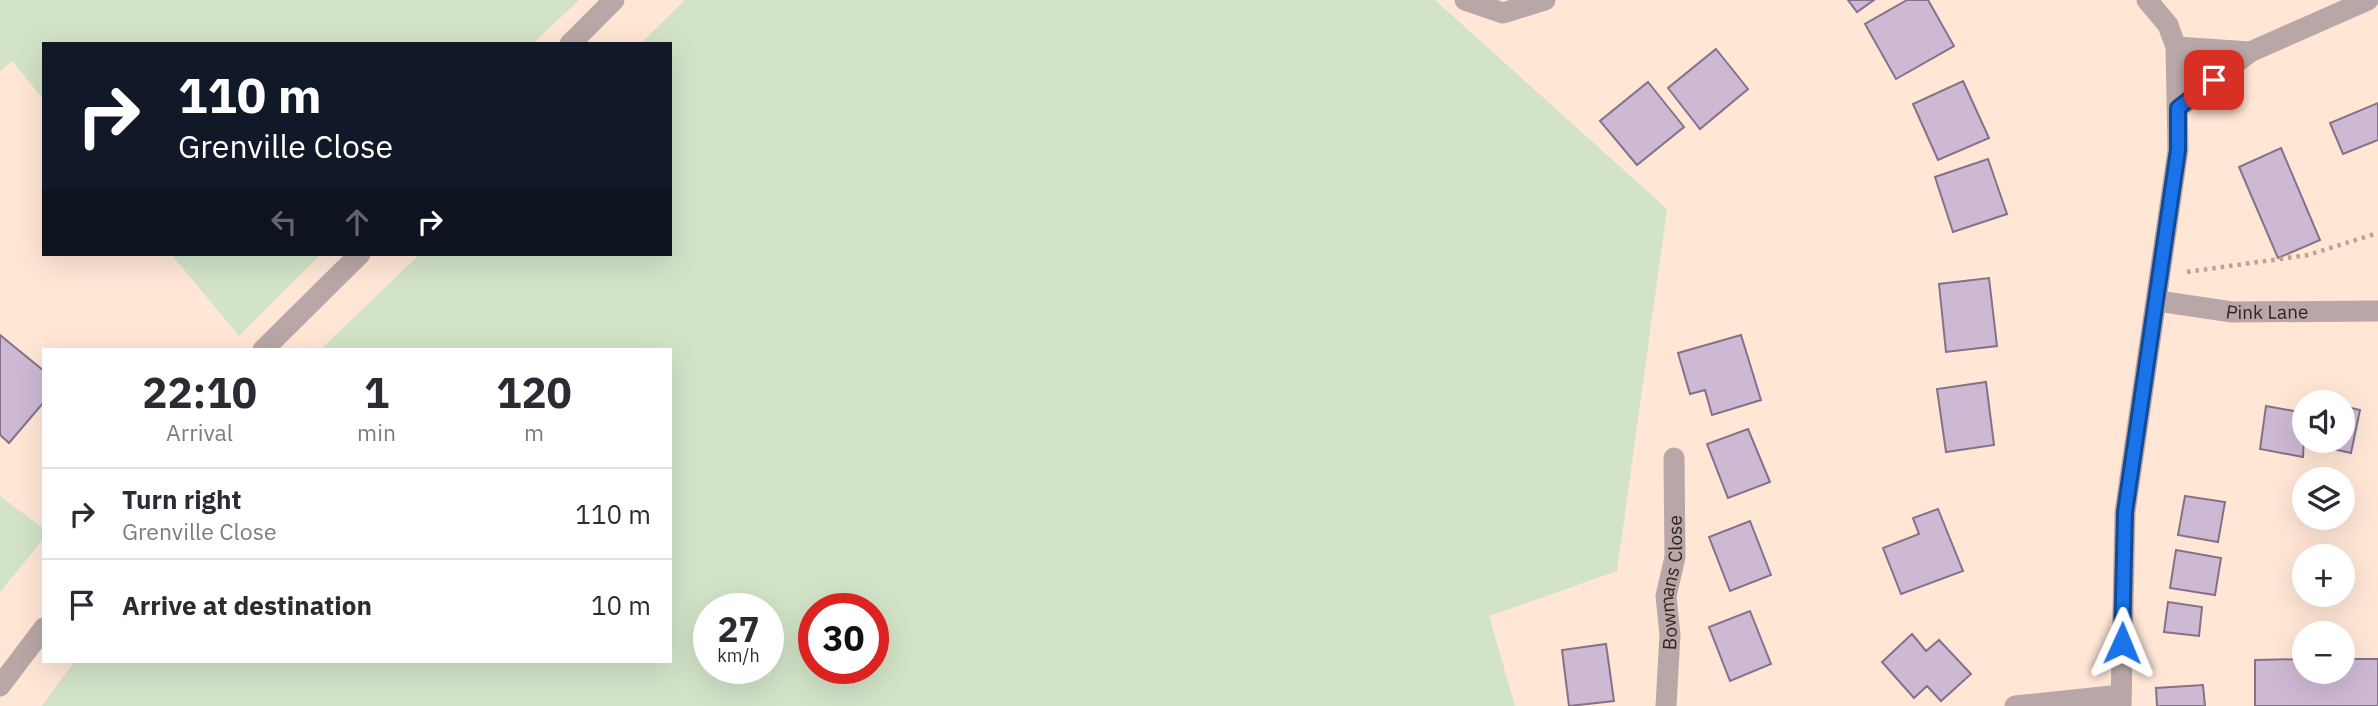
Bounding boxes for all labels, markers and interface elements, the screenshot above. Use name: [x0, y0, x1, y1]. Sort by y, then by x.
pin: [2184, 50, 2244, 110]
icon: arrive: [2195, 61, 2233, 99]
text: 110 m: [178, 63, 322, 126]
icon: right: [63, 70, 154, 161]
text: Grenville Close: [178, 125, 393, 167]
icon: left: [265, 203, 303, 241]
icon: ahead: [338, 203, 376, 241]
icon: right: [411, 203, 449, 241]
street label: Pink Lane: [2224, 299, 2309, 325]
text: 22:10: [142, 365, 257, 420]
text: 1: [364, 365, 389, 420]
text: 120: [496, 365, 572, 420]
map controls: [2292, 390, 2355, 684]
button: sound: [2292, 390, 2355, 453]
text: Arrival: [166, 417, 233, 447]
text: min: [357, 417, 396, 447]
text: m: [524, 417, 544, 447]
button: layers: [2292, 467, 2355, 530]
text: Turn right: [122, 482, 241, 516]
icon: right: [63, 495, 101, 533]
text: 110 m: [575, 497, 651, 531]
street label: Bowmans Close: [1654, 515, 1687, 651]
text: Grenville Close: [122, 516, 277, 546]
button: +: [2292, 544, 2355, 607]
icon: arrive: [63, 586, 101, 624]
text: Arrive at destination: [122, 588, 372, 622]
text: 10 m: [591, 588, 651, 622]
speed limit sign: 30: [798, 593, 889, 684]
text: 27: [717, 606, 760, 652]
position arrow: [2085, 606, 2159, 680]
button: −: [2292, 621, 2355, 684]
text: km/h: [717, 644, 760, 667]

